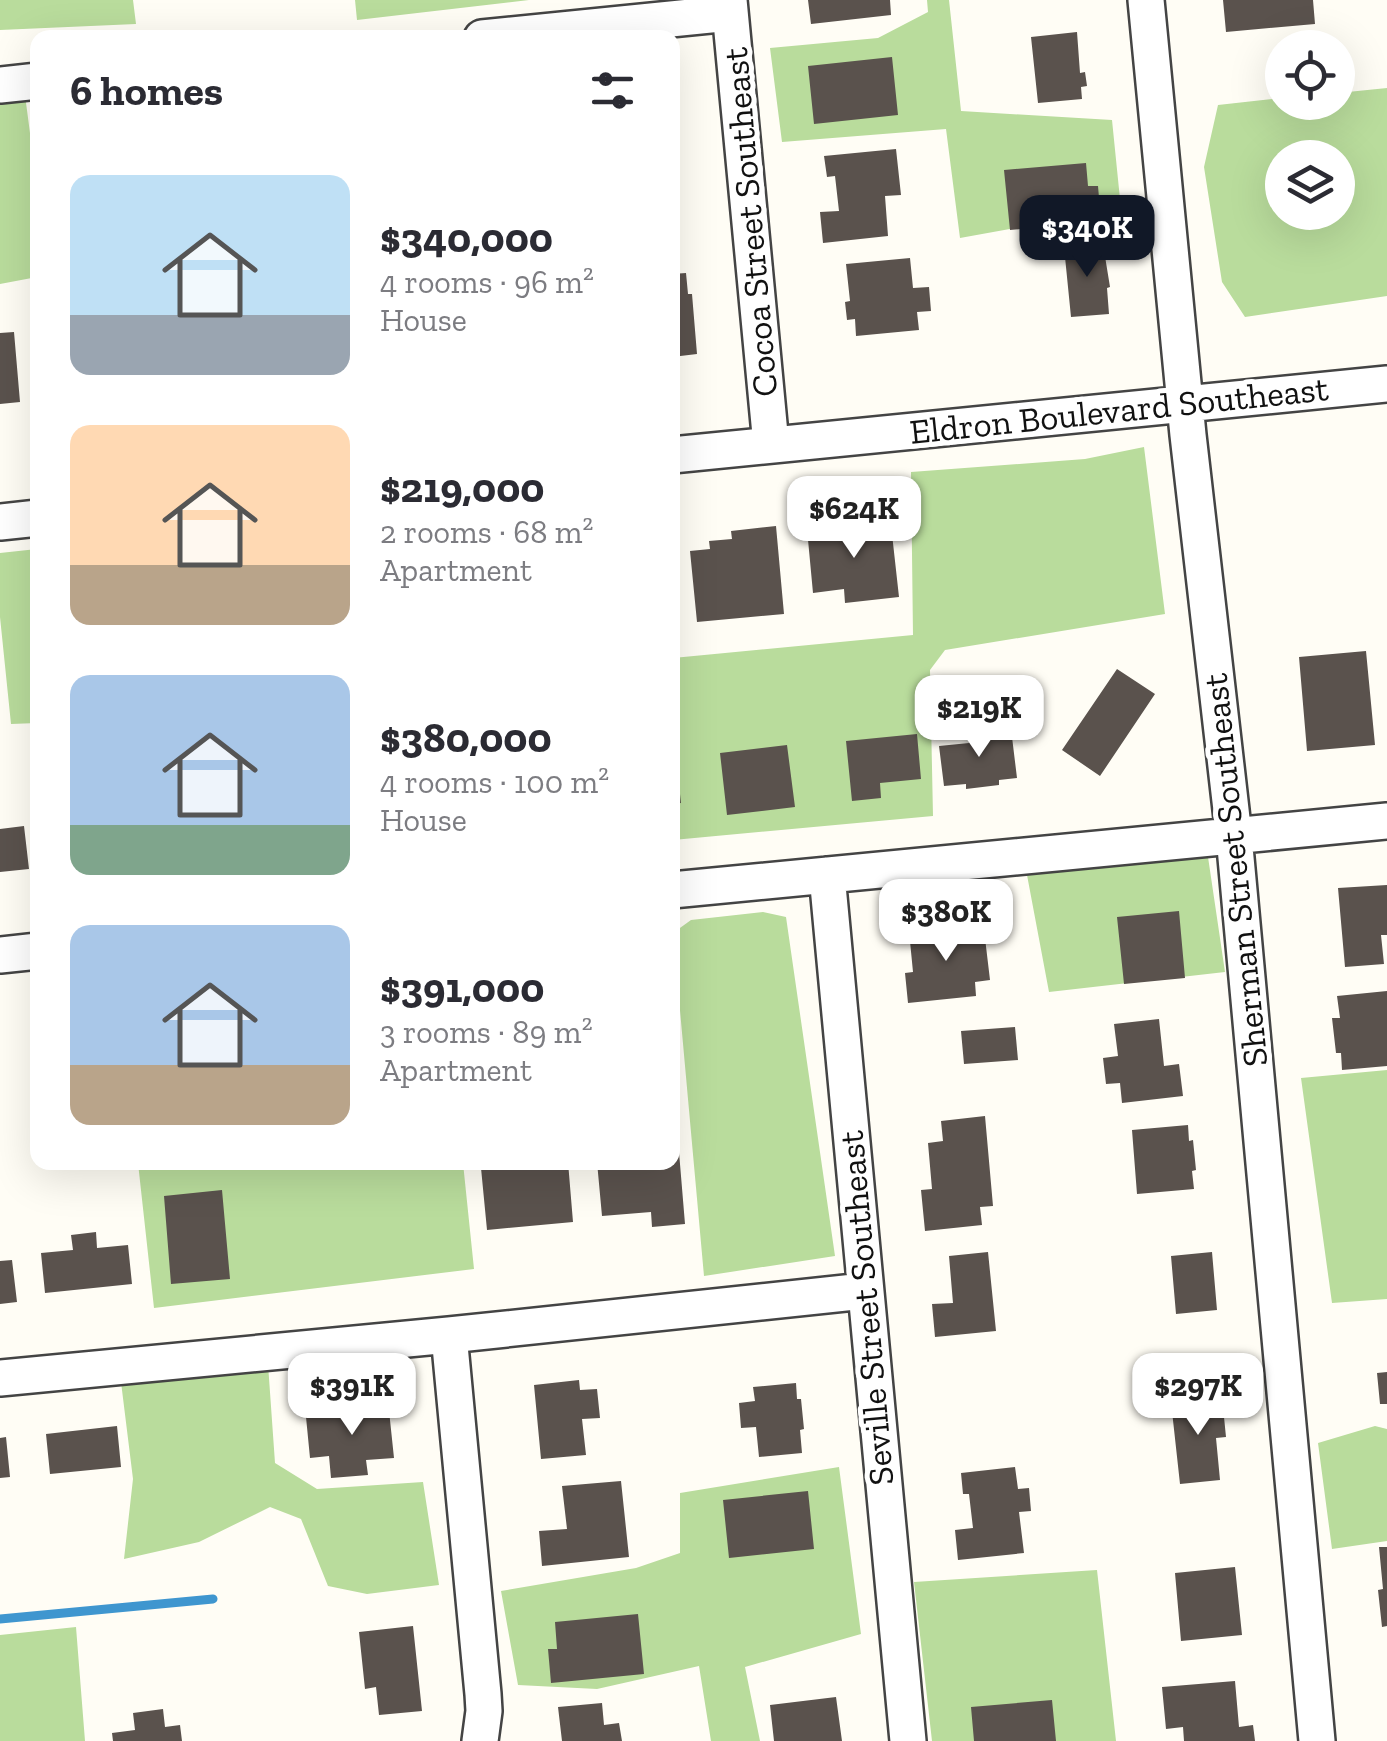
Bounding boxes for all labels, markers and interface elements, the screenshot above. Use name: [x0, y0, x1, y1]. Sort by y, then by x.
map controls: [1265, 30, 1355, 230]
button: locate: [1265, 30, 1355, 120]
street label: Cocoa Street Southeast: [714, 46, 786, 398]
icon: filters: [585, 63, 640, 118]
text: 6 homes: [70, 65, 223, 116]
button: layers: [1265, 140, 1355, 230]
pin: $340K: [1017, 195, 1157, 280]
text: $340K: [1041, 208, 1133, 246]
text: $340,000: [380, 212, 553, 263]
icon: home: [150, 215, 270, 335]
text: 4 rooms · 96 m²: [380, 263, 594, 301]
text: House: [380, 301, 467, 339]
street label: Eldron Boulevard Southeast: [908, 367, 1330, 453]
text: $219,000: [380, 462, 545, 513]
icon: home: [150, 465, 270, 585]
pin: $624K: [784, 476, 924, 561]
text: $624K: [809, 489, 899, 527]
text: 2 rooms · 68 m²: [380, 513, 593, 551]
text: Apartment: [380, 551, 532, 589]
street label: Sherman Street Southeast: [1193, 671, 1277, 1069]
pin: $219K: [909, 675, 1049, 760]
text: $219K: [937, 688, 1021, 726]
text: $380,000: [380, 712, 552, 763]
icon: home: [150, 715, 270, 835]
text: 4 rooms · 100 m²: [380, 763, 609, 801]
text: House: [380, 801, 467, 839]
pin: $380K: [876, 879, 1016, 964]
text: $380K: [901, 892, 991, 930]
text: $391,000: [380, 962, 544, 1013]
icon: home: [150, 965, 270, 1085]
text: 3 rooms · 89 m²: [380, 1013, 593, 1051]
text: Apartment: [380, 1051, 532, 1089]
street label: Seville Street Southeast: [830, 1129, 902, 1487]
pin: $391K: [282, 1353, 422, 1438]
pin: $297K: [1128, 1353, 1268, 1438]
text: $391K: [310, 1366, 394, 1404]
text: $297K: [1154, 1366, 1242, 1404]

